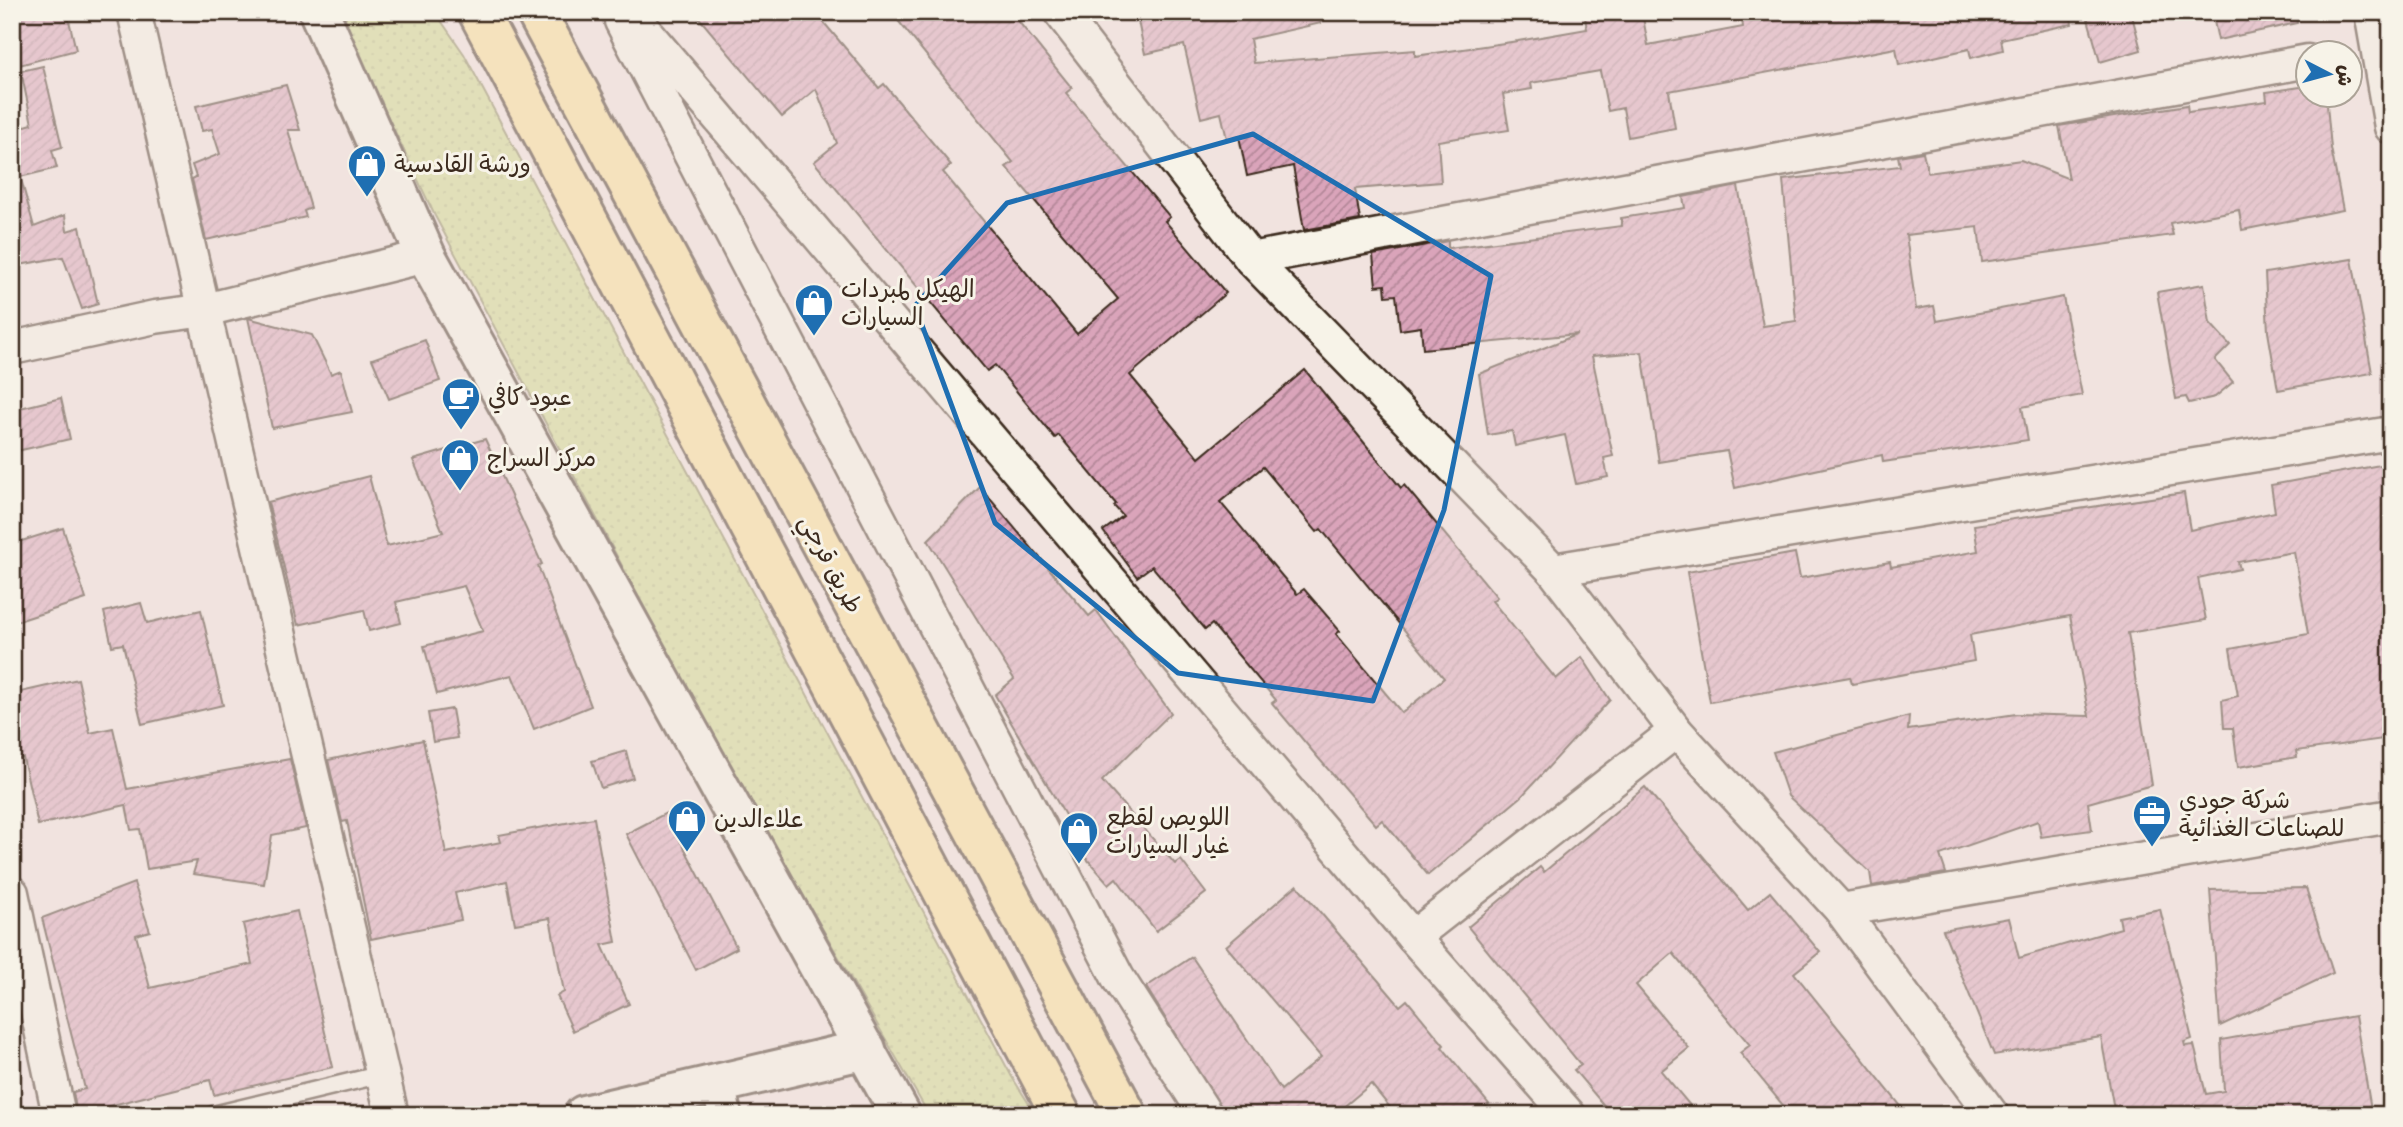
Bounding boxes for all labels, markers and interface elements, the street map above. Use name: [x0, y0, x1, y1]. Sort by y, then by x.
north arrow: [2294, 38, 2364, 108]
text: ش: [2332, 64, 2360, 88]
shop icon: ورشة القادسية: [346, 143, 388, 198]
place label: ورشة القادسية: [394, 147, 531, 179]
place label: الهيكل لمبردات السيارات: [841, 272, 975, 332]
shop icon: الهيكل لمبردات السيارات: [793, 282, 835, 337]
cafe icon: عبود كافي: [440, 376, 482, 431]
place label: عبود كافي: [488, 380, 572, 414]
shop icon: مركز السراج: [439, 437, 481, 492]
place label: مركز السراج: [487, 441, 596, 474]
street label: طريق قرجي: [787, 509, 871, 621]
place label: شركة جودي للصناعات الغذائية: [2179, 783, 2344, 843]
office icon: شركة جودي للصناعات الغذائية: [2131, 793, 2173, 848]
shop icon: علاءالدين: [666, 798, 708, 853]
place label: اللويص لقطع غيار السيارات: [1106, 800, 1230, 860]
place label: علاءالدين: [714, 802, 803, 834]
shop icon: اللويص لقطع غيار السيارات: [1058, 810, 1100, 865]

